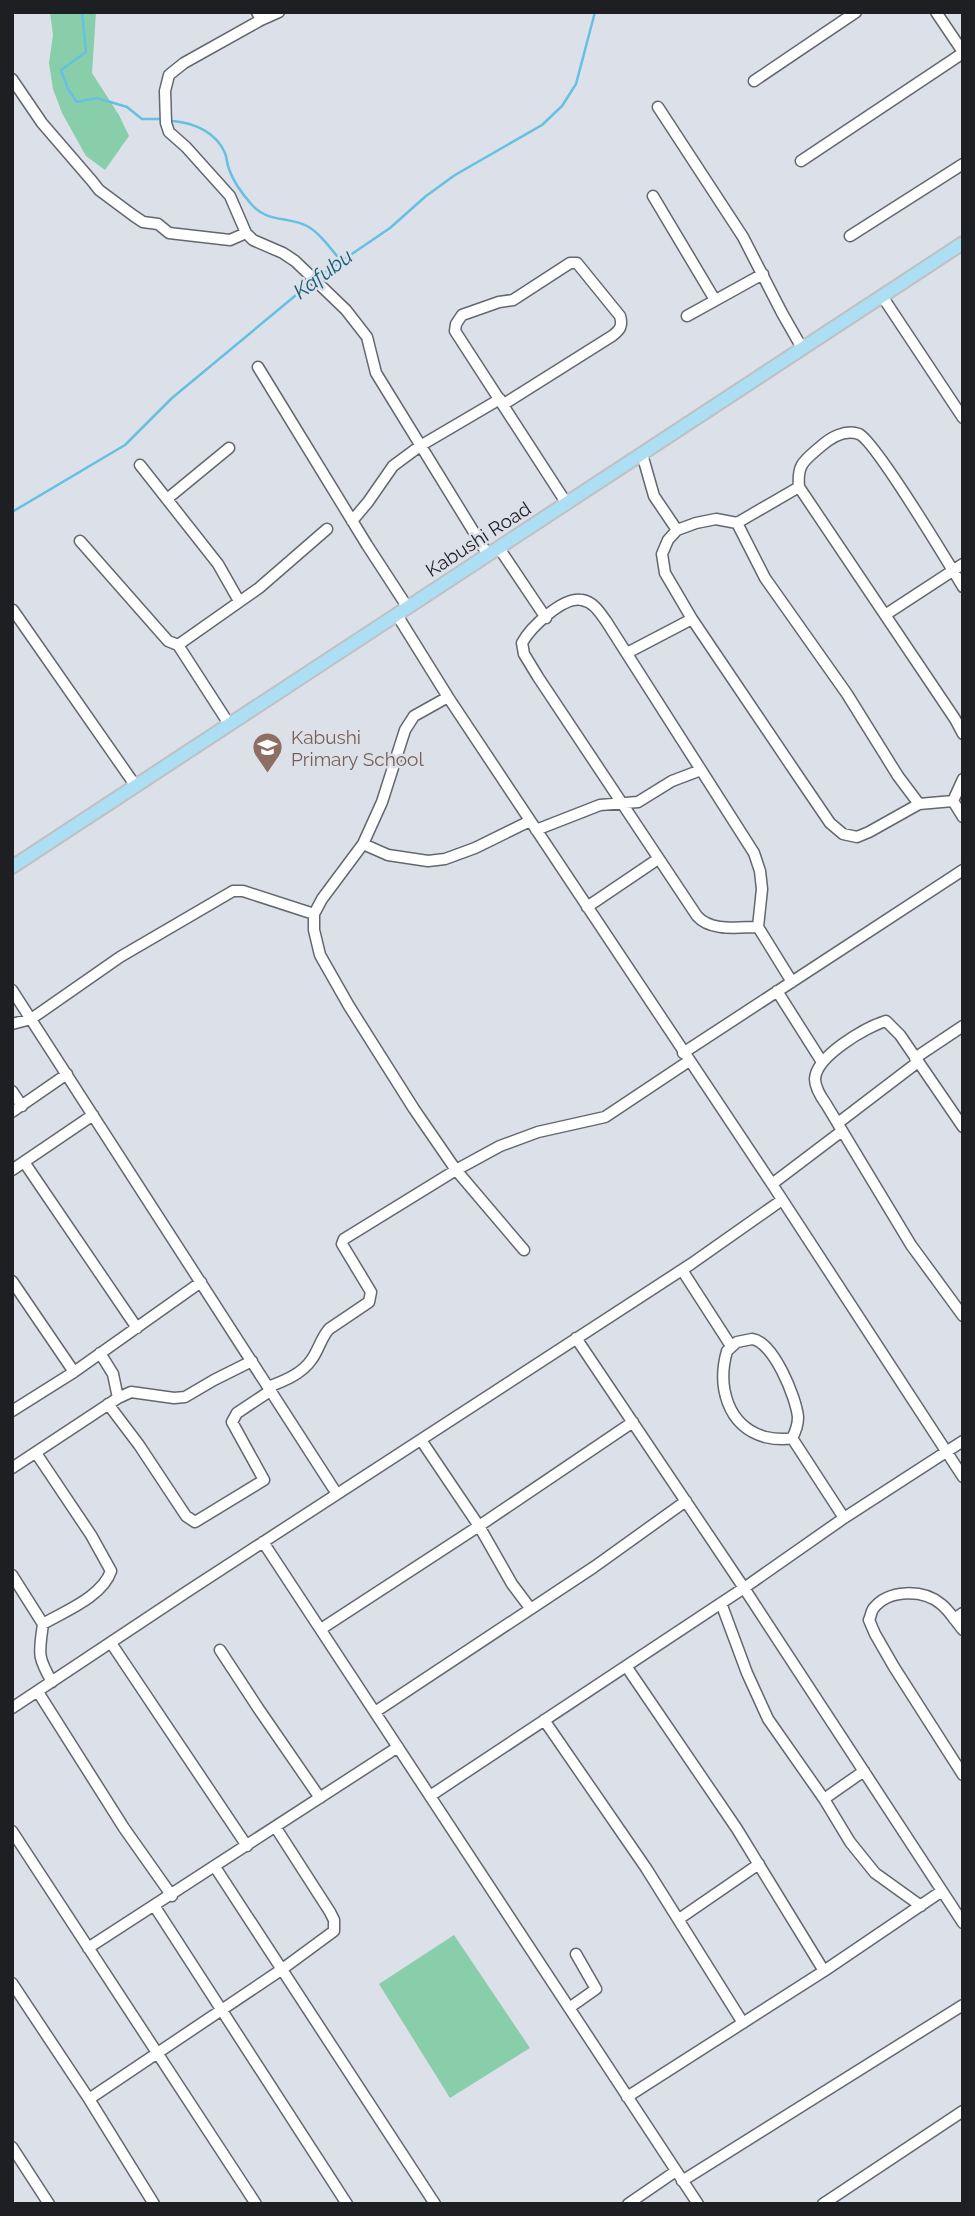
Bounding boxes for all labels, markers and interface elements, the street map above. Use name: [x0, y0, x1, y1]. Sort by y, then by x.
water label: Kafubu: [288, 243, 357, 304]
street label: Kabushi Road: [422, 497, 534, 581]
place label: Kabushi Primary School: [291, 726, 424, 770]
school or university icon: Kabushi Primary School: [251, 731, 285, 775]

